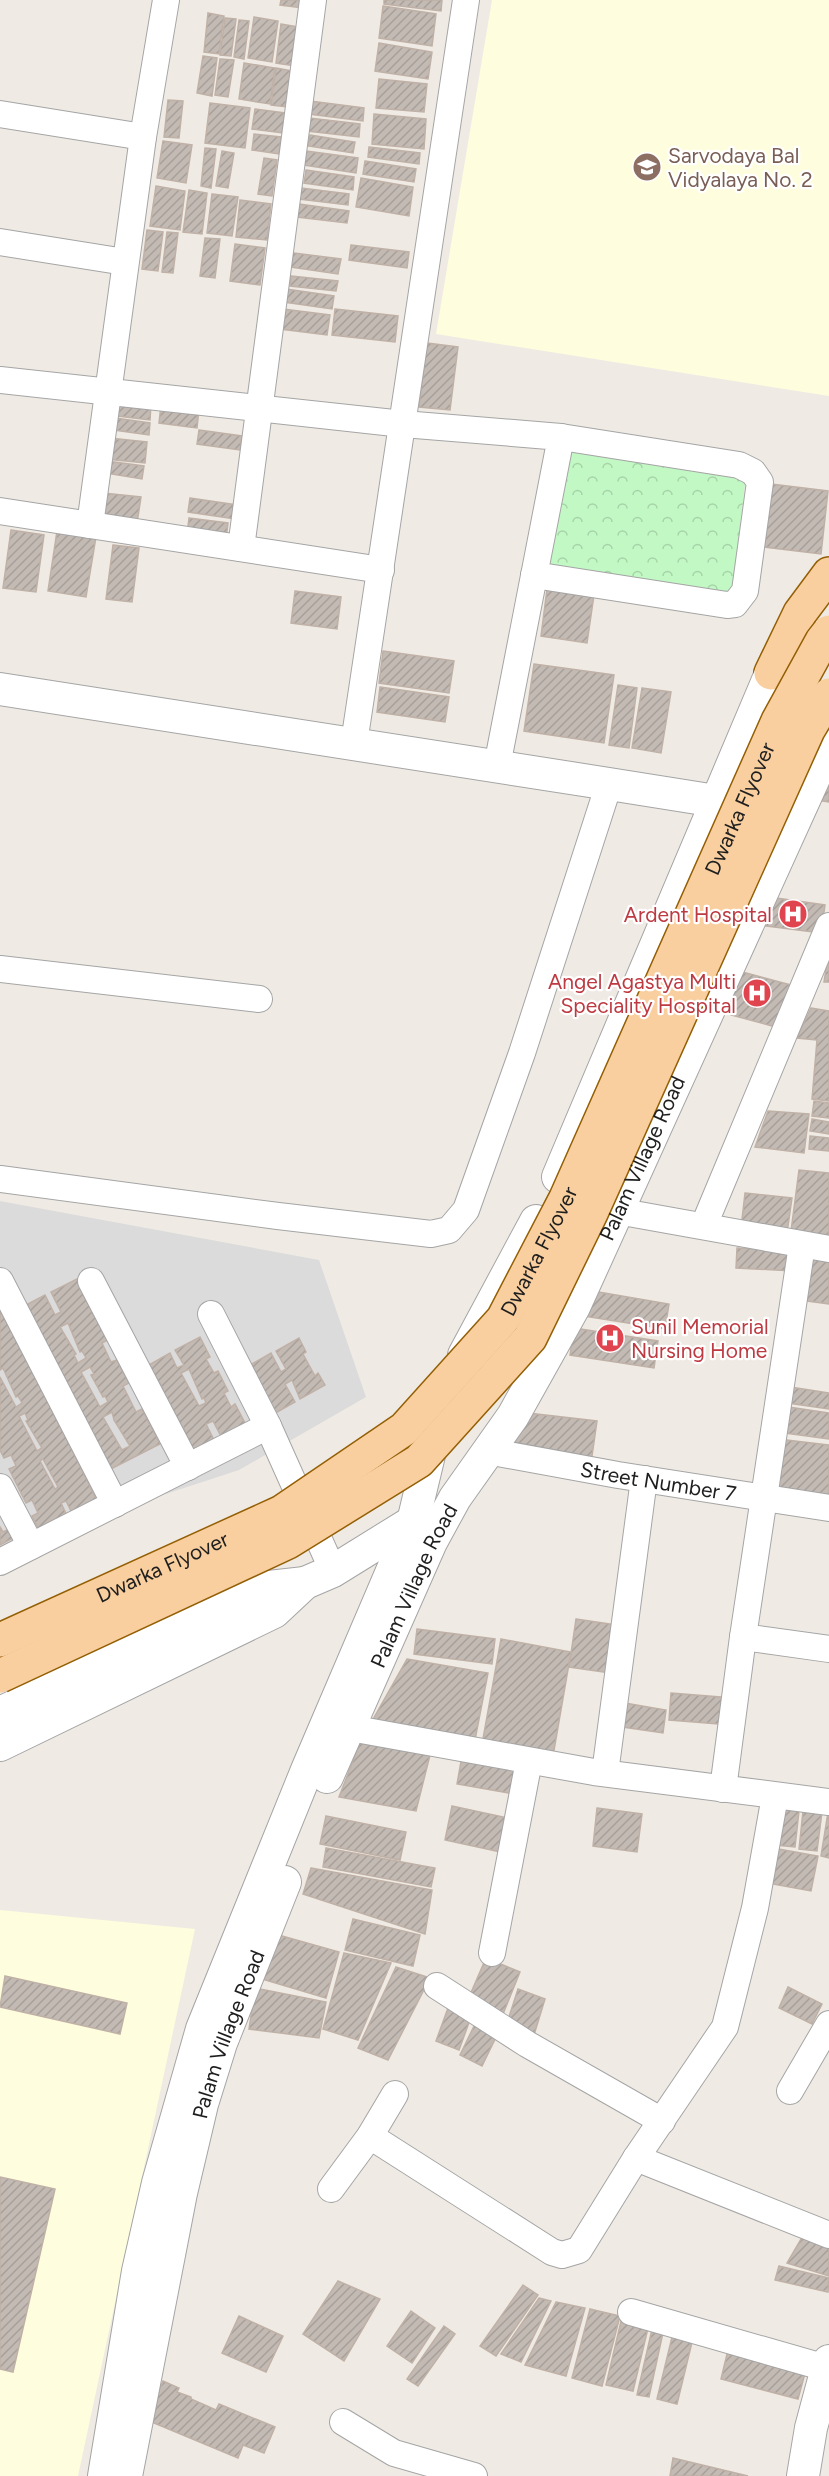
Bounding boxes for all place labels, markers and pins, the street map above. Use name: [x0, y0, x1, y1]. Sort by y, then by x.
place label: Sarvodaya Bal Vidyalaya No. 2: [668, 143, 813, 192]
school or university icon: Sarvodaya Bal Vidyalaya No. 2: [631, 151, 663, 183]
hospital icon: Ardent Hospital: [777, 898, 809, 930]
place label: Ardent Hospital: [624, 902, 772, 927]
place label: Angel Agastya Multi Speciality Hospital: [548, 969, 736, 1018]
hospital icon: Angel Agastya Multi Speciality Hospital: [741, 977, 773, 1009]
place label: Sunil Memorial Nursing Home: [631, 1314, 769, 1363]
hospital icon: Sunil Memorial Nursing Home: [594, 1322, 626, 1354]

